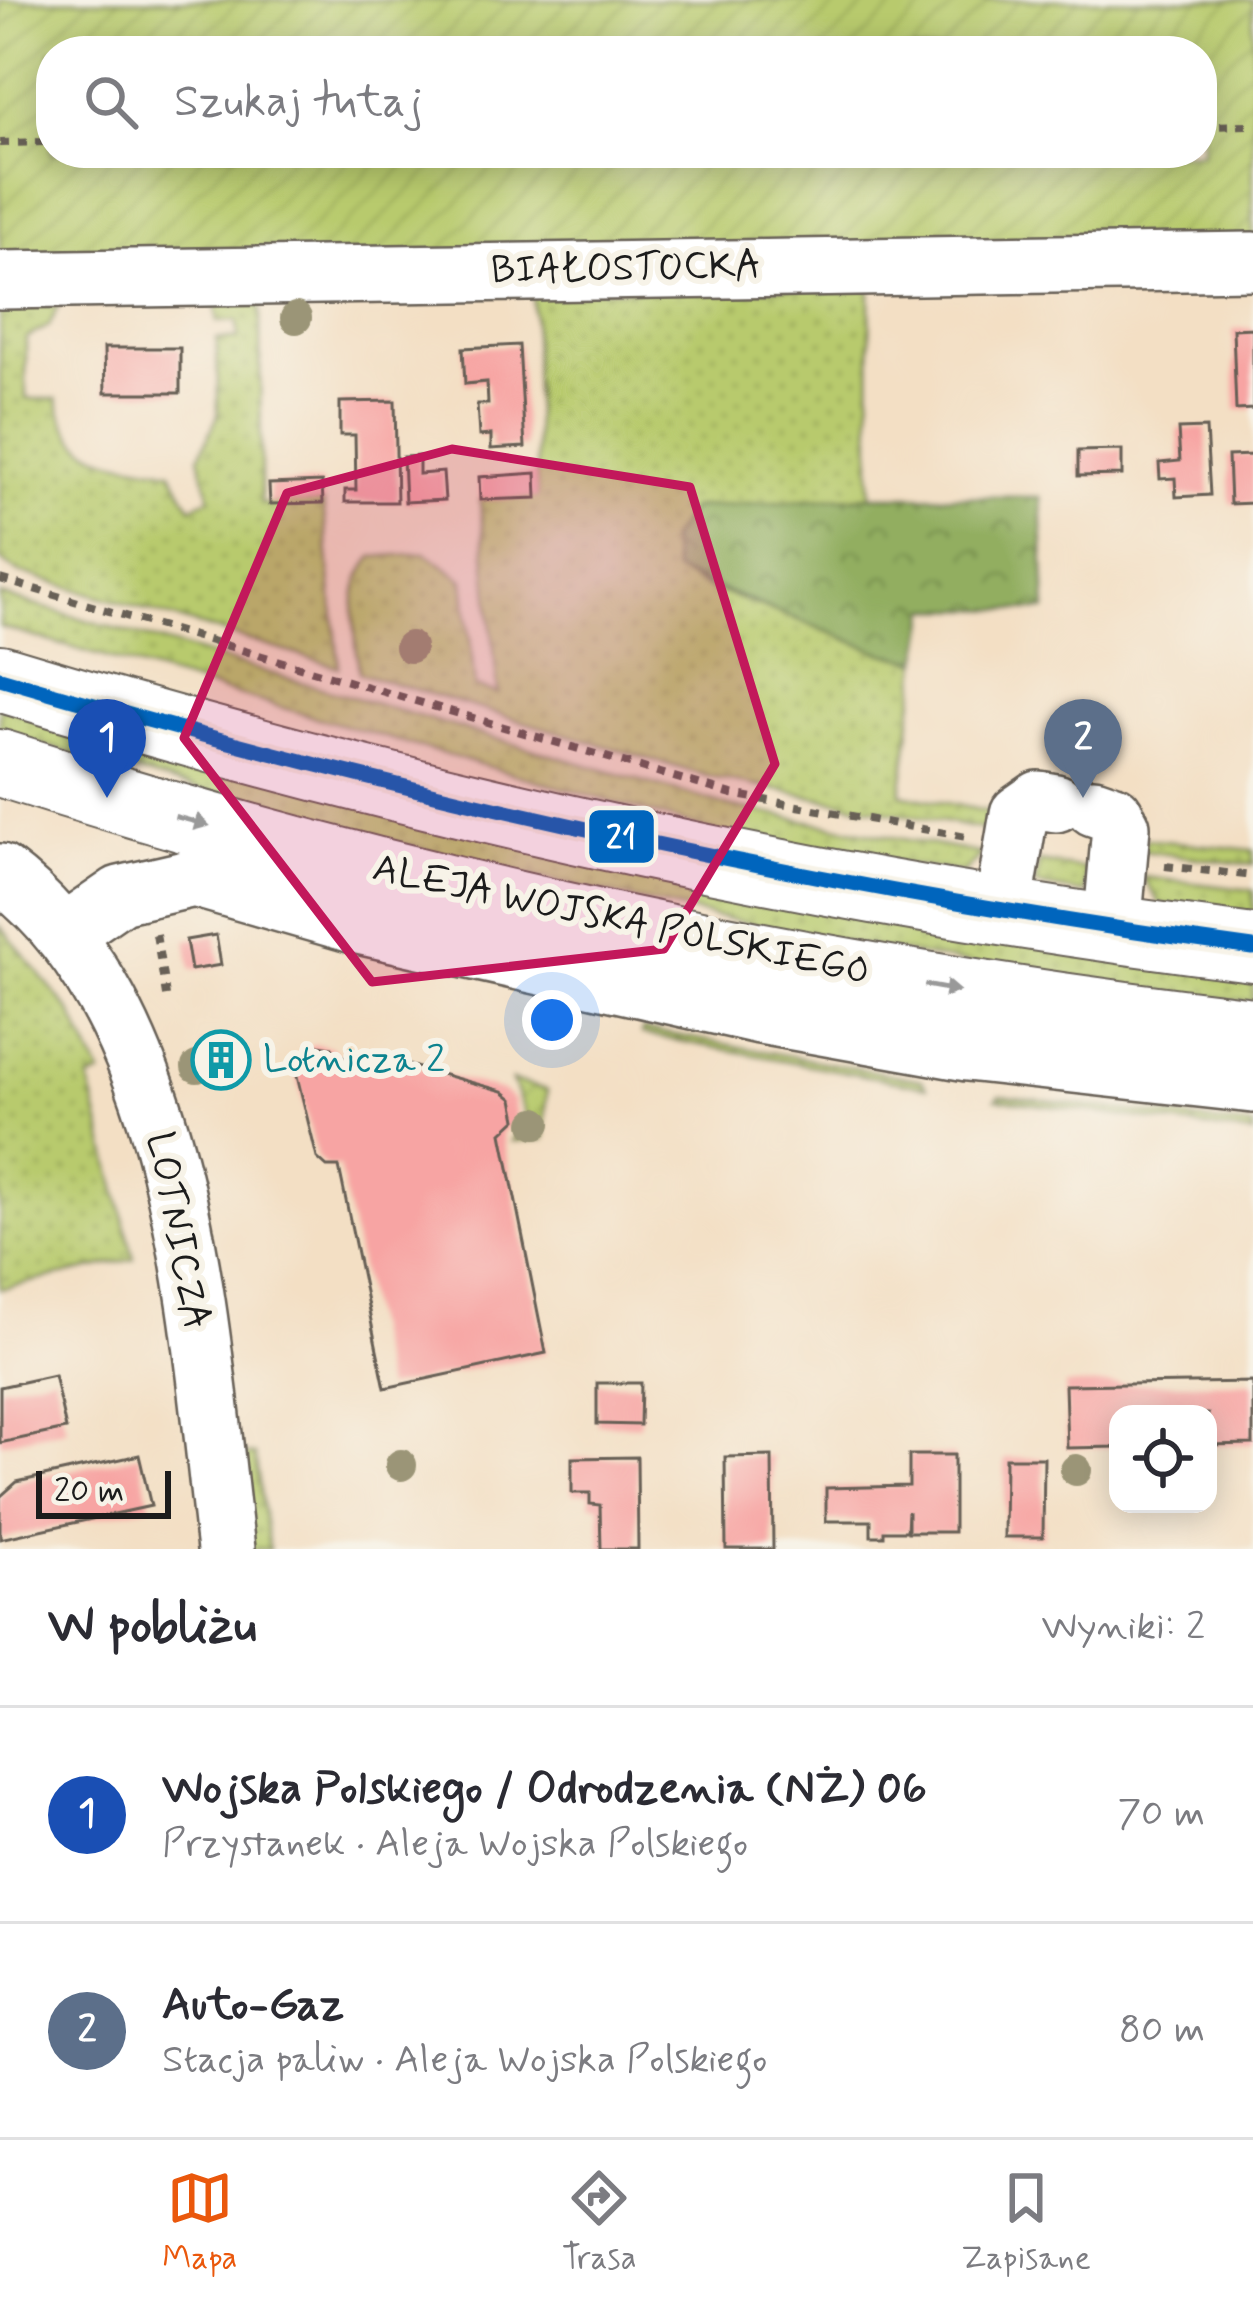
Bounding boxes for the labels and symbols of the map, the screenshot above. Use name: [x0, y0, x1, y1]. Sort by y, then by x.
street label: BIAŁOSTOCKA: [490, 241, 762, 297]
pin: 1: [68, 699, 146, 798]
pin: 2: [1044, 699, 1122, 798]
line badge: 21: [587, 808, 656, 865]
one-way arrow: [174, 813, 211, 832]
text: 21: [606, 817, 636, 861]
street label: ALEJA WOJSKA POLSKIEGO: [368, 843, 874, 999]
one-way arrow: [923, 979, 961, 997]
your location: [522, 990, 582, 1050]
building icon: Lotnicza 2: [190, 1029, 252, 1091]
place label: Lotnicza 2: [263, 1035, 445, 1086]
street label: LOTNICZA: [133, 1128, 221, 1334]
scale bar: [36, 1465, 171, 1518]

